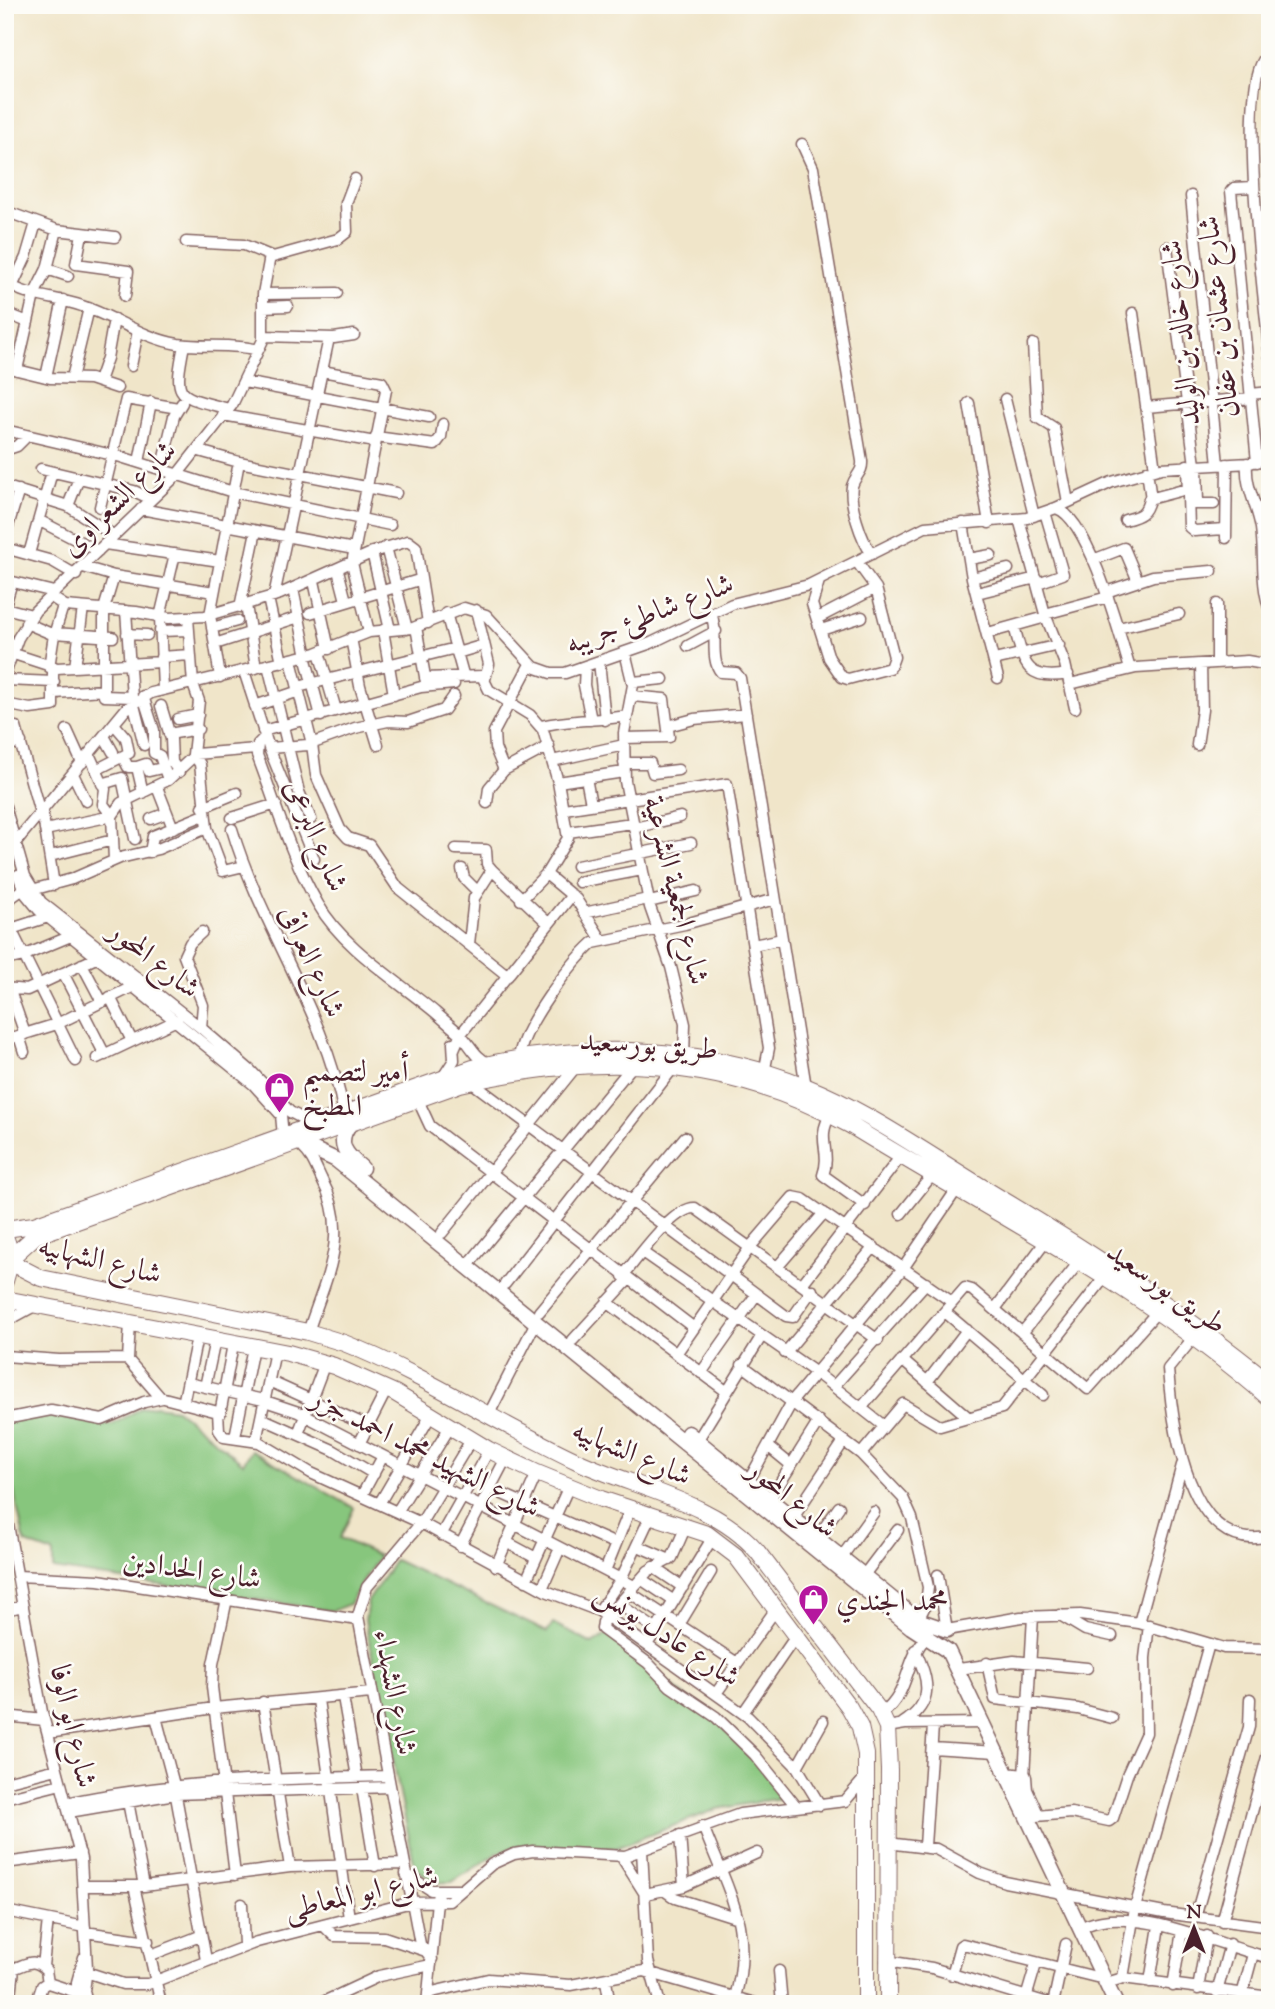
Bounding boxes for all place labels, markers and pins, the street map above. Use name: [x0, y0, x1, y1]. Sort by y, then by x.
place label: أمير لتصميم المطبخ: [302, 1050, 408, 1132]
shop icon: أمير لتصميم المطبخ: [262, 1071, 296, 1115]
place label: محمد الجندي: [836, 1581, 948, 1624]
shop icon: محمد الجندي: [796, 1583, 830, 1627]

